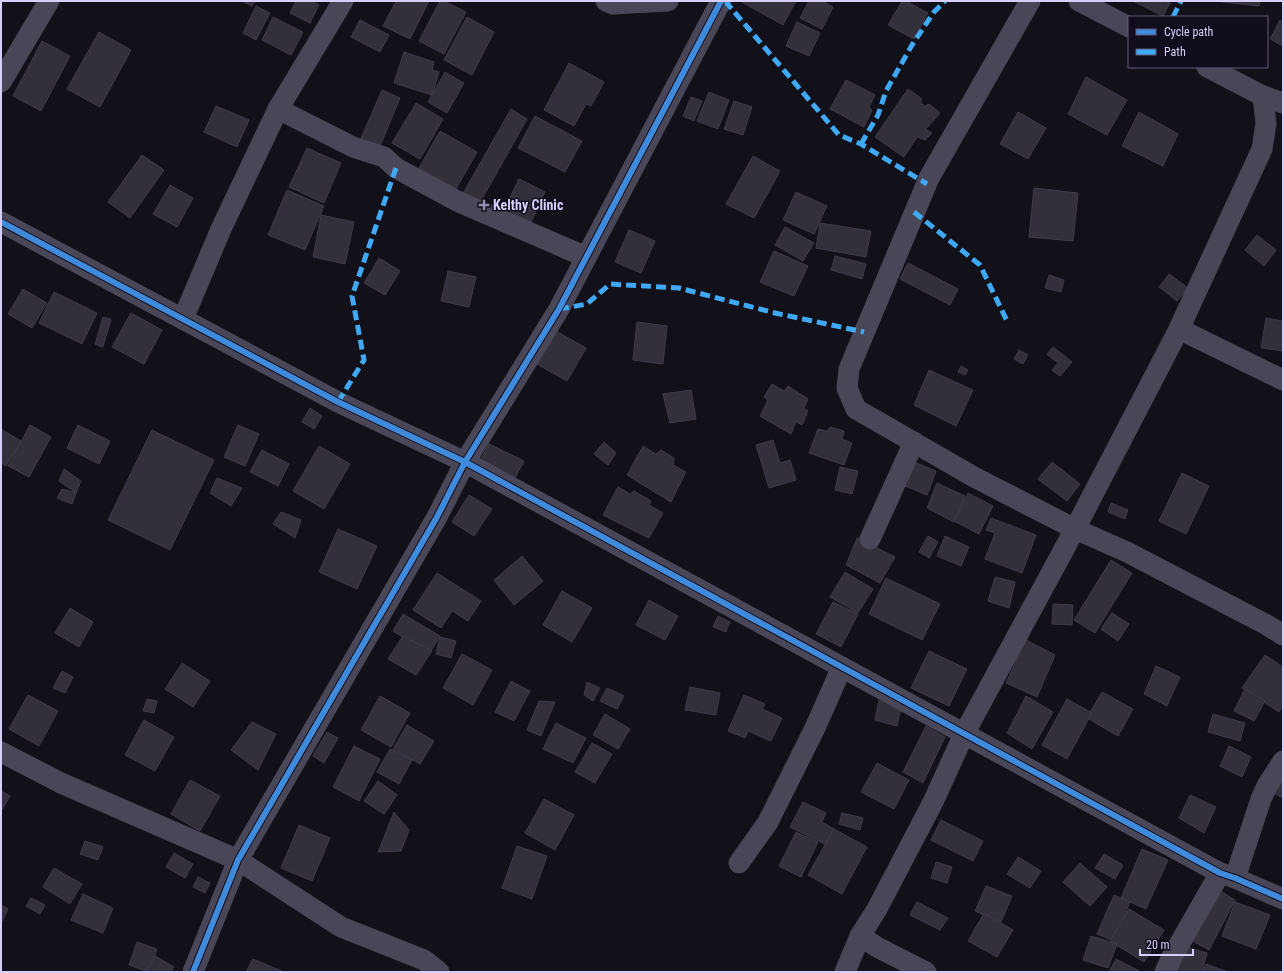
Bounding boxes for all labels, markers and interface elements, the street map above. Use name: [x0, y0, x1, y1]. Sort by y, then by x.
legend: [1128, 16, 1268, 68]
text: Cycle path: [1164, 25, 1214, 39]
text: Path: [1164, 45, 1186, 59]
place label: Kelthy Clinic: [493, 197, 564, 213]
marker: Kelthy Clinic: [478, 199, 490, 211]
scale bar: [1140, 931, 1193, 957]
text: 20 m: [1146, 938, 1170, 952]

